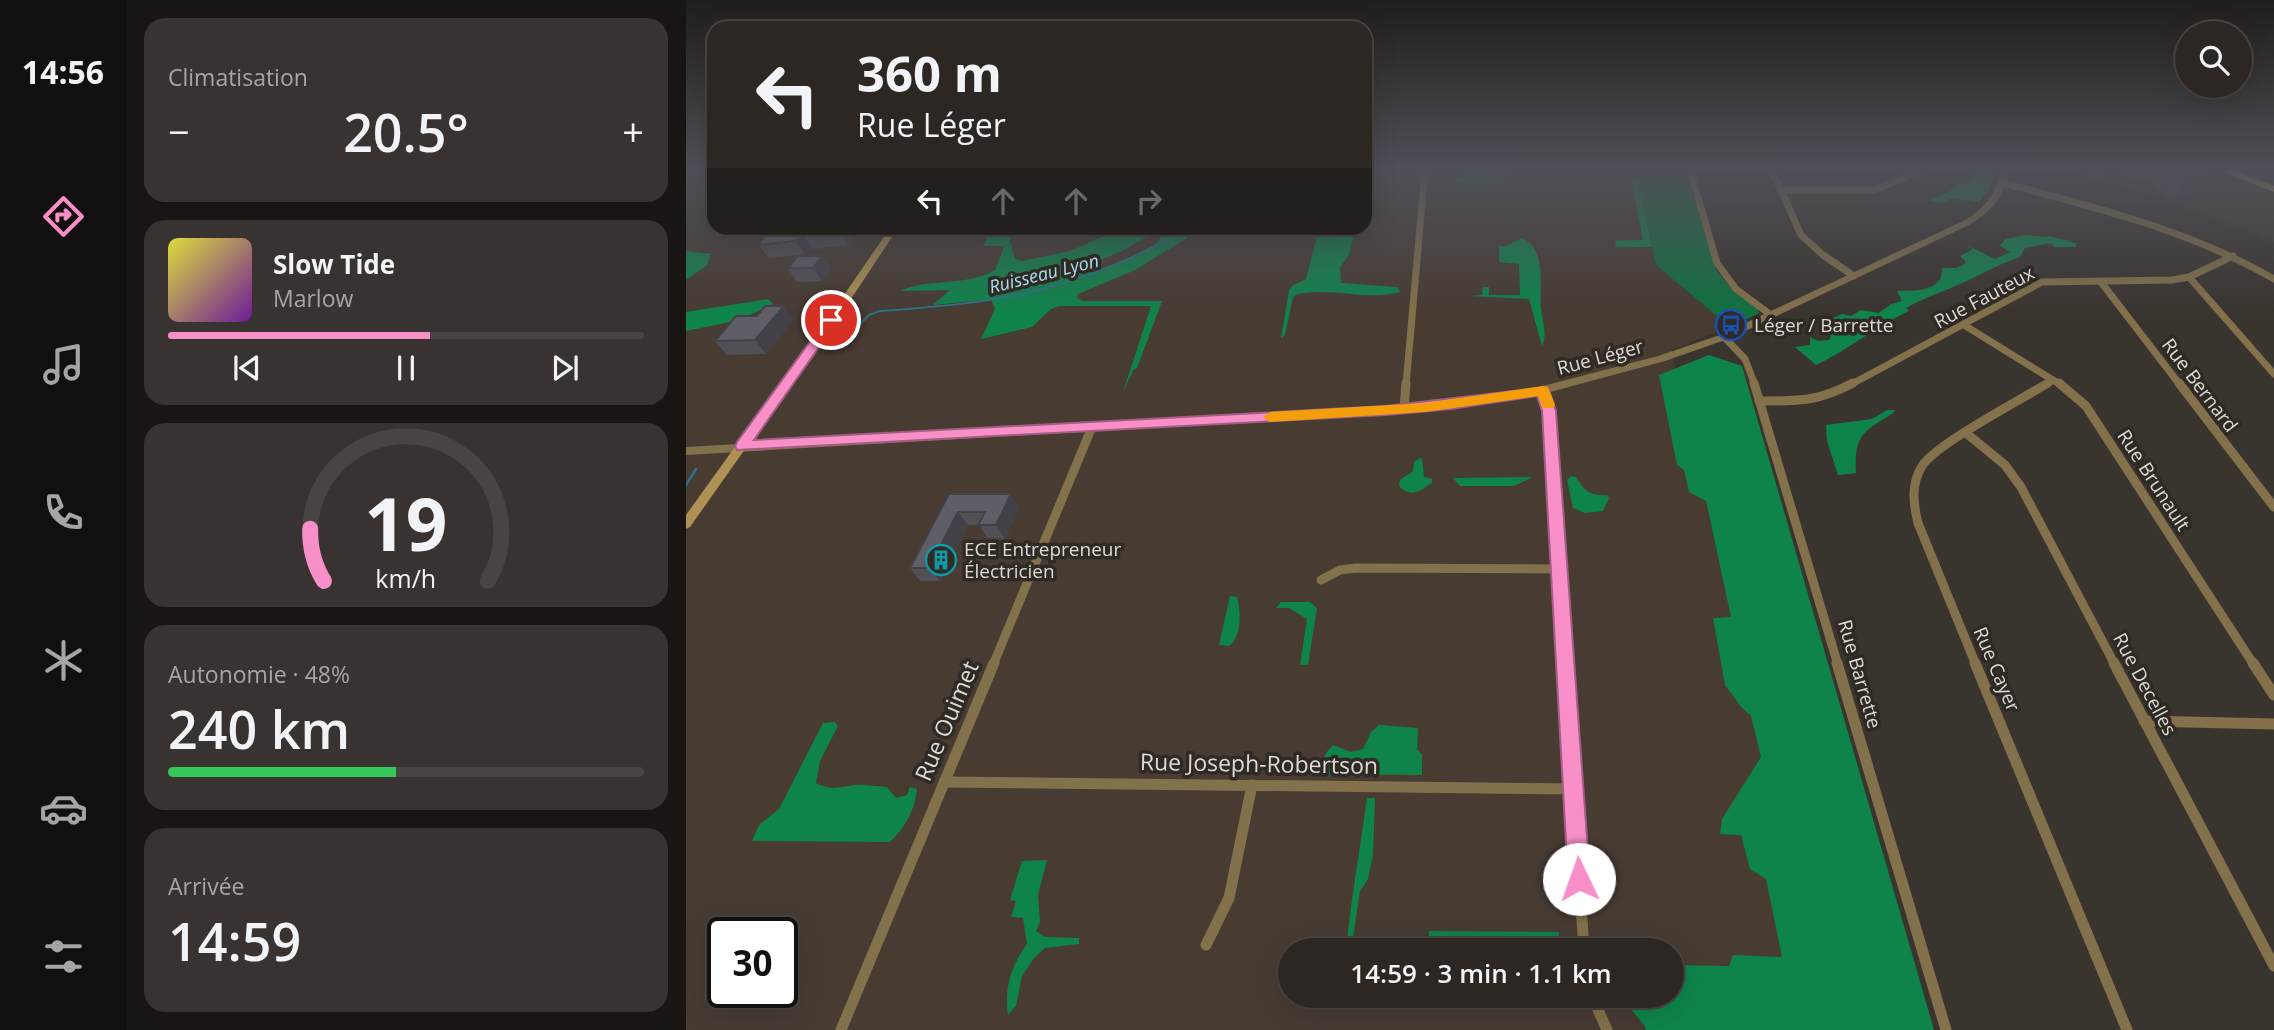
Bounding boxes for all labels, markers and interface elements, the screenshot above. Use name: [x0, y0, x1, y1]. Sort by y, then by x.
map controls: [2175, 21, 2252, 98]
button: search: [2175, 21, 2252, 98]
text: 360 m: [857, 40, 1002, 106]
icon: left: [742, 49, 833, 140]
text: 14:56: [22, 50, 104, 93]
text: Climatisation: [168, 61, 308, 93]
text: 20.5°: [343, 96, 469, 167]
text: Rue Léger: [857, 103, 1006, 146]
text: −: [168, 105, 190, 157]
text: +: [622, 105, 644, 157]
icon: left: [911, 182, 949, 220]
icon: ahead: [984, 182, 1022, 220]
icon: ahead: [1057, 182, 1095, 220]
icon: right: [1130, 182, 1168, 220]
icon: directions: [39, 192, 88, 241]
text: Slow Tide: [273, 246, 395, 282]
water label: Ruisseau Lyon: [986, 248, 1101, 298]
street label: Rue Fauteux: [1929, 260, 2039, 334]
text: Marlow: [273, 282, 353, 314]
pin: [801, 290, 861, 350]
icon: arrive: [812, 301, 850, 339]
bus stop icon: Léger / Barrette: [1714, 308, 1748, 342]
place label: Léger / Barrette: [1754, 312, 1893, 338]
street label: Rue Léger: [1554, 333, 1646, 381]
street label: Rue Bernard: [2156, 333, 2244, 437]
icon: music: [39, 340, 88, 389]
icon: previous: [228, 349, 266, 387]
icon: pause: [387, 349, 425, 387]
icon: next: [546, 349, 584, 387]
street label: Rue Brunault: [2111, 424, 2197, 536]
text: 19: [364, 473, 448, 572]
icon: phone: [39, 488, 88, 537]
place label: ECE Entrepreneur Électricien: [964, 536, 1121, 584]
building icon: ECE Entrepreneur Électricien: [924, 543, 958, 577]
text: km/h: [376, 561, 436, 595]
street label: Rue Barrette: [1832, 616, 1888, 732]
street label: Rue Cayer: [1968, 623, 2027, 715]
street label: Rue Decelles: [2107, 628, 2183, 740]
icon: climate: [39, 636, 88, 685]
street label: Rue Ouimet: [906, 656, 986, 786]
text: Autonomie · 48%: [168, 658, 350, 690]
text: 240 km: [168, 693, 350, 764]
street label: Rue Joseph-Robertson: [1140, 745, 1378, 781]
icon: car: [39, 784, 88, 833]
position arrow: [1542, 842, 1616, 916]
text: Arrivée: [168, 870, 244, 902]
text: 14:59: [168, 905, 301, 976]
speed limit sign: 30: [707, 917, 798, 1008]
icon: filters: [39, 932, 88, 981]
text: 14:59 · 3 min · 1.1 km: [1350, 955, 1612, 991]

